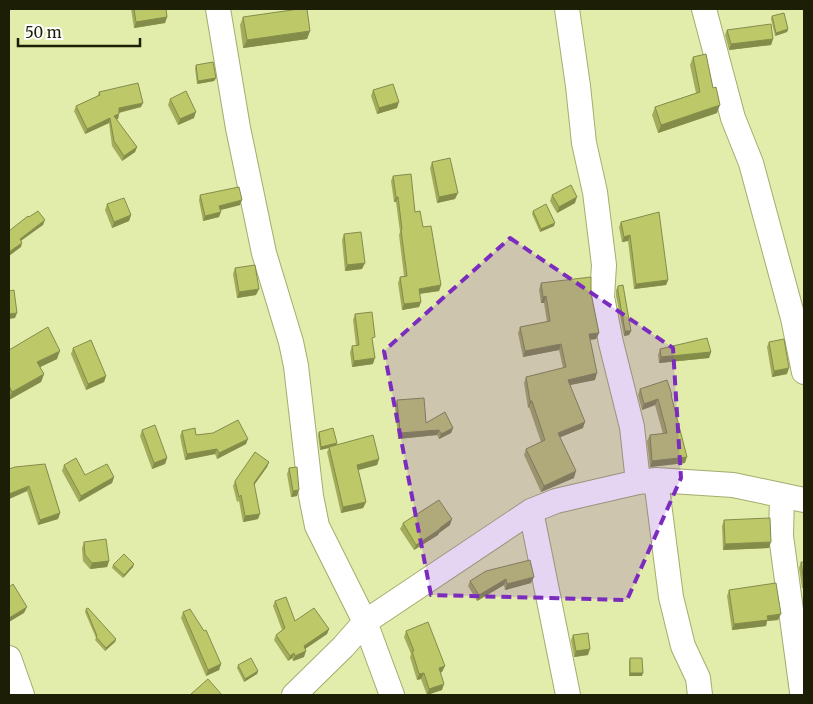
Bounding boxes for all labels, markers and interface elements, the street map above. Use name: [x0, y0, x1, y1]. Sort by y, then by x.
scale bar: [18, 15, 140, 47]
text: 50 m: [25, 23, 62, 42]

